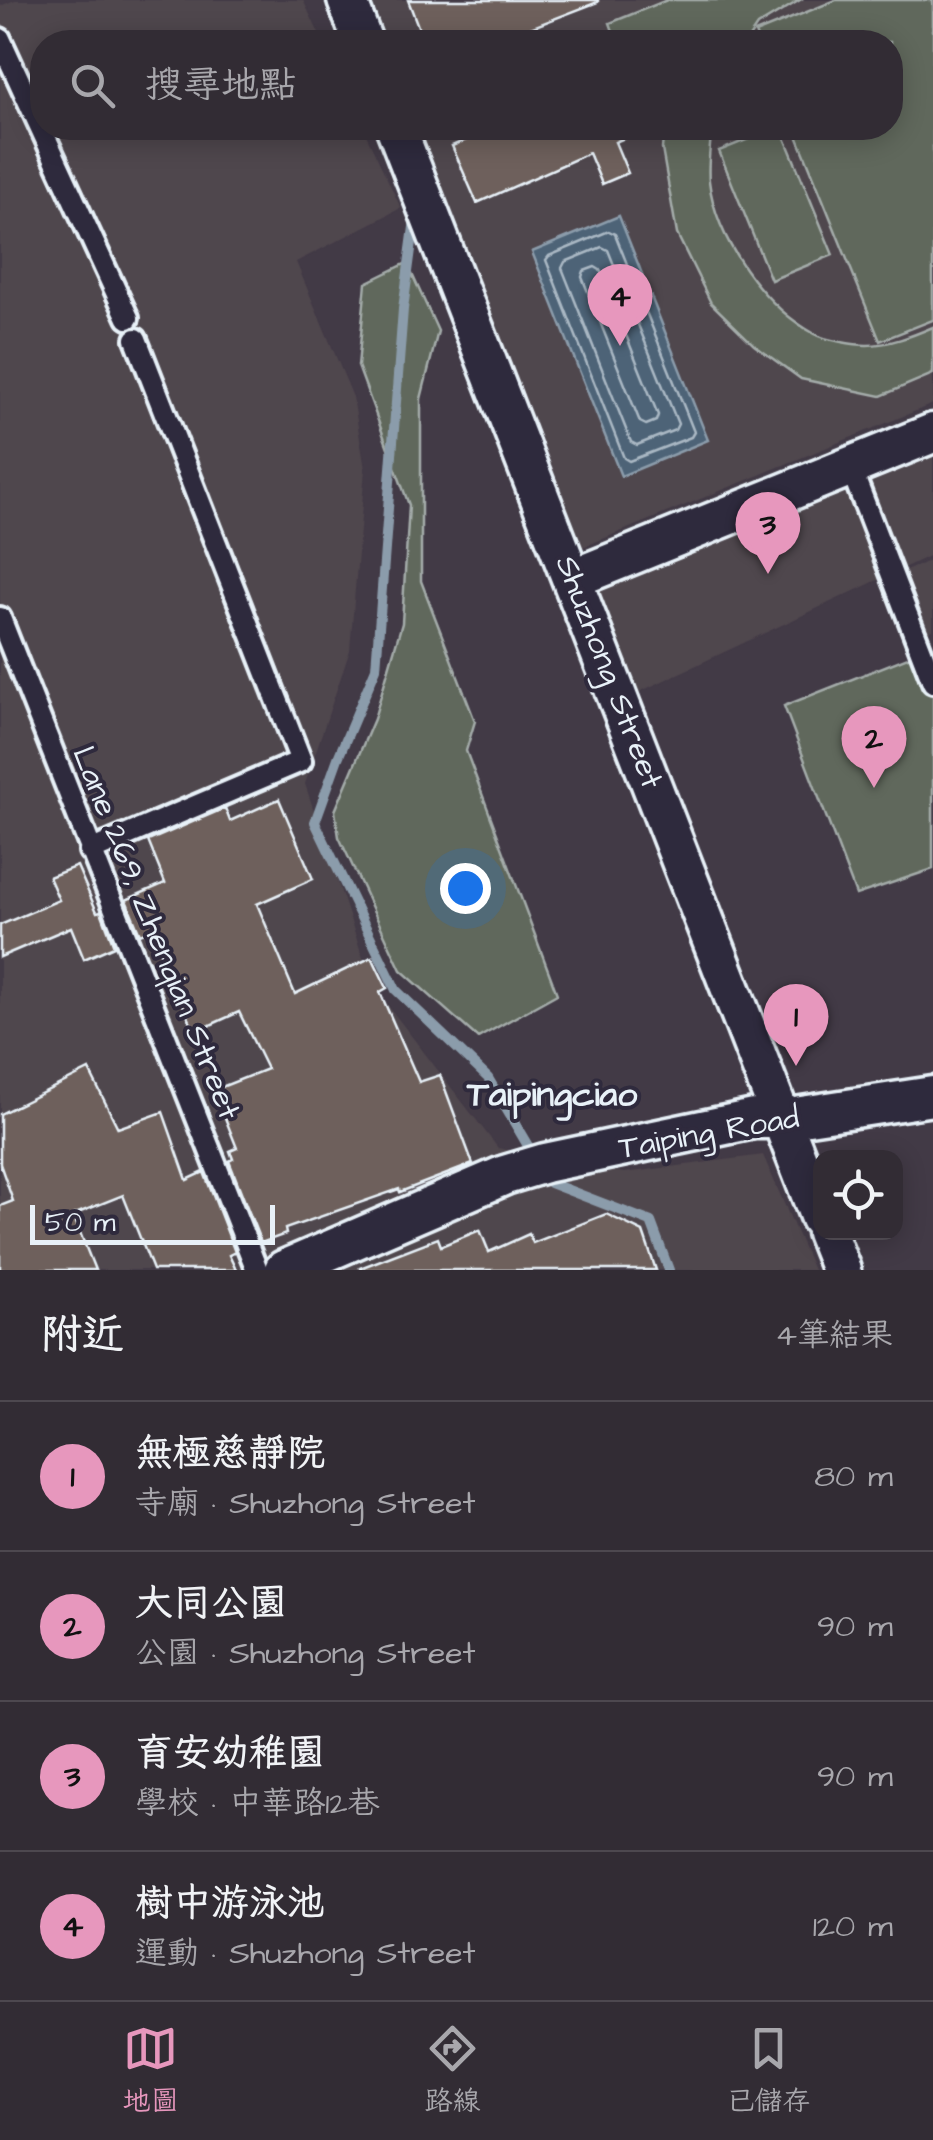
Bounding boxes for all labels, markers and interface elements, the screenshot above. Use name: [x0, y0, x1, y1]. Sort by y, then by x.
search box: [30, 30, 903, 140]
icon: search: [65, 58, 120, 113]
text: 搜尋地點: [145, 60, 297, 112]
pin: 4: [588, 264, 652, 346]
pin: 3: [736, 492, 800, 574]
street label: Shuzhong Street: [544, 549, 674, 795]
pin: 2: [842, 706, 906, 788]
street label: Lane 269, Zhenqian Street: [60, 740, 252, 1126]
your location: [440, 863, 491, 914]
pin: 1: [764, 984, 828, 1066]
district label: Taipingciao: [466, 1070, 637, 1121]
street label: Taiping Road: [615, 1095, 803, 1171]
map controls: [813, 1150, 903, 1240]
button: locate: [813, 1150, 903, 1240]
scale bar: [30, 1200, 275, 1244]
text: 50 m: [45, 1203, 116, 1242]
text: 附近: [40, 1307, 124, 1365]
text: 4筆結果: [775, 1313, 893, 1358]
text: 無極慈靜院: [135, 1428, 325, 1480]
text: 1: [70, 1454, 75, 1499]
text: 80 m: [814, 1454, 893, 1499]
text: 寺廟 · Shuzhong Street: [135, 1481, 476, 1526]
text: 大同公園: [135, 1578, 287, 1630]
text: 2: [63, 1604, 82, 1649]
text: 90 m: [817, 1604, 893, 1649]
text: 公園 · Shuzhong Street: [135, 1631, 476, 1676]
text: 育安幼稚園: [135, 1728, 325, 1780]
text: 3: [64, 1754, 81, 1799]
text: 90 m: [817, 1754, 893, 1799]
text: 學校 · 中華路12巷: [135, 1781, 380, 1826]
text: 樹中游泳池: [135, 1878, 325, 1930]
text: 4: [62, 1904, 83, 1949]
text: 120 m: [813, 1904, 893, 1949]
text: 運動 · Shuzhong Street: [135, 1931, 476, 1976]
tab: 地圖: [123, 2021, 179, 2121]
tab: 路線: [424, 2021, 480, 2121]
tab: 已儲存: [726, 2021, 810, 2121]

